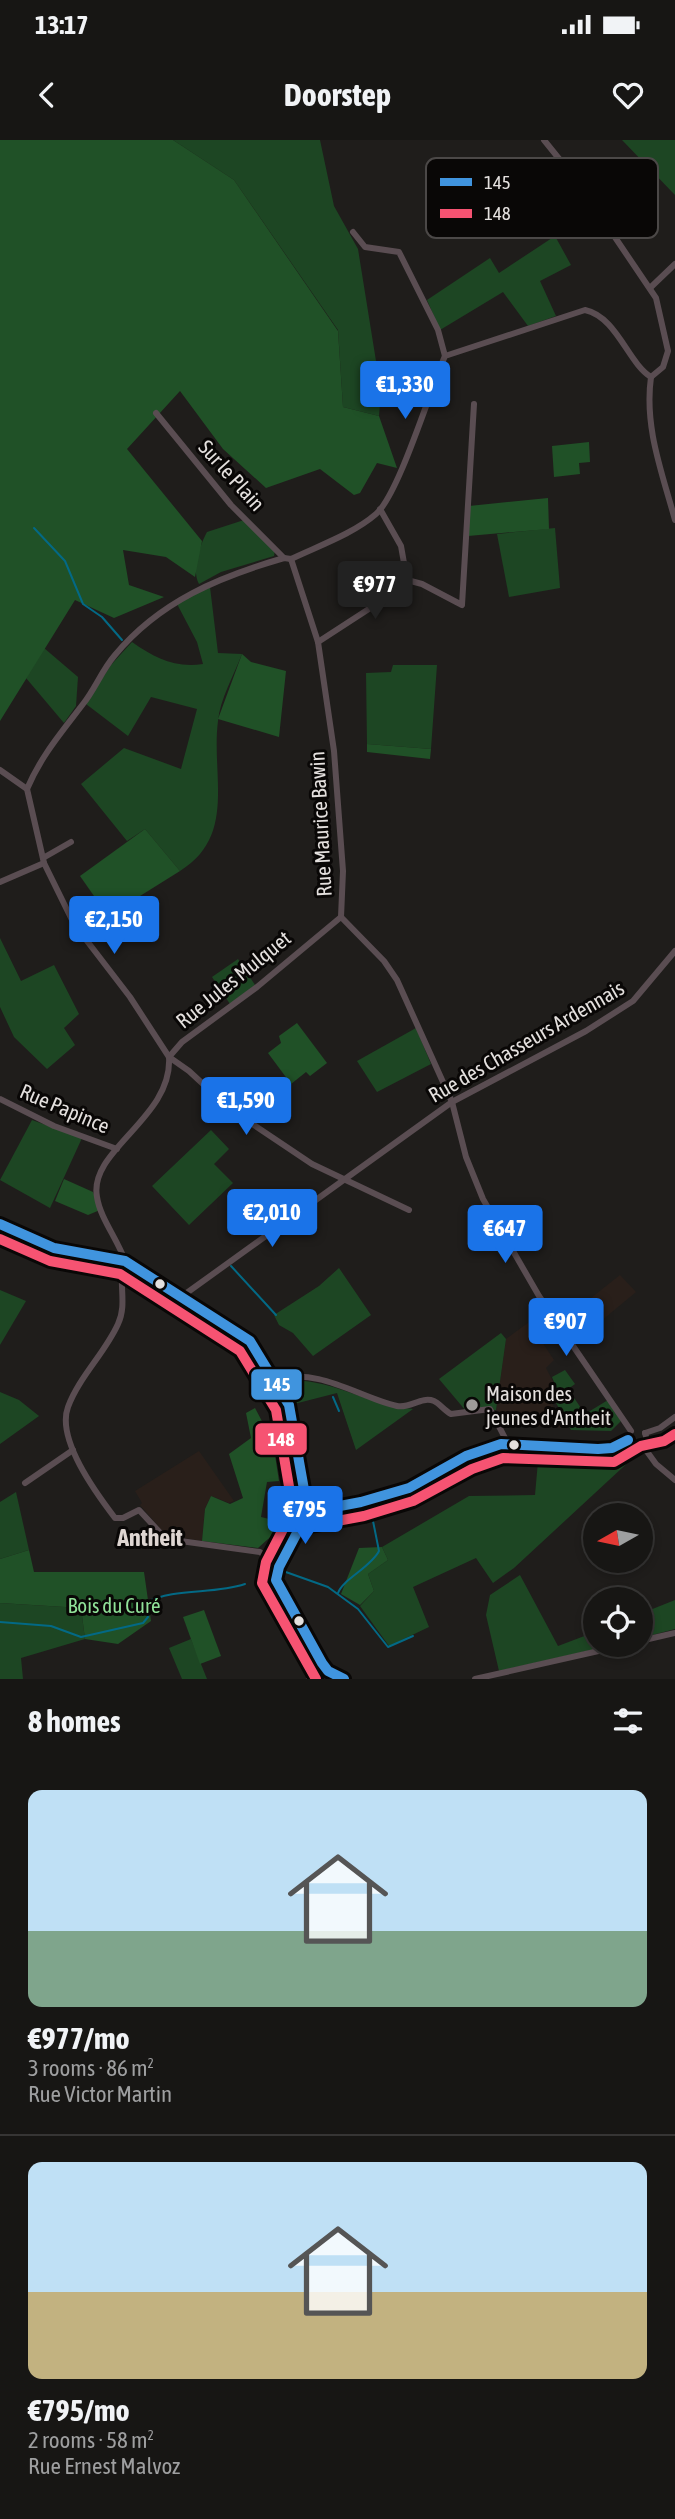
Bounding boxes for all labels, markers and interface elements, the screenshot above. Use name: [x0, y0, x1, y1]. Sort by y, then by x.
text: 13:17: [35, 10, 89, 40]
icon: back: [28, 76, 66, 114]
text: Doorstep: [284, 76, 391, 113]
icon: heart: [609, 76, 647, 114]
legend: [426, 158, 658, 238]
text: 145: [484, 171, 511, 193]
text: 148: [484, 202, 511, 224]
pin: €1,330: [348, 362, 462, 421]
text: €1,330: [376, 371, 434, 397]
street label: Sur le Plain: [194, 435, 270, 515]
pin: €977: [334, 561, 416, 621]
text: €977: [354, 571, 396, 597]
street label: Rue Maurice Bawin: [304, 751, 336, 897]
pin: €2,150: [57, 896, 171, 956]
text: €2,150: [85, 906, 143, 932]
street label: Rue Jules Mulquet: [171, 926, 295, 1032]
street label: Rue des Chasseurs Ardennais: [424, 975, 628, 1107]
pin: €1,590: [189, 1077, 303, 1137]
street label: Rue Papince: [17, 1078, 113, 1138]
text: €1,590: [217, 1087, 275, 1113]
pin: €2,010: [215, 1190, 329, 1249]
text: €2,010: [243, 1199, 301, 1225]
pin: €647: [464, 1206, 546, 1265]
text: €647: [484, 1215, 526, 1241]
unlabelled marker: [153, 1277, 167, 1291]
pin: €907: [525, 1298, 607, 1358]
text: €907: [545, 1308, 587, 1334]
line badge: 145: [250, 1368, 303, 1401]
text: 145: [264, 1373, 290, 1395]
place label: Maison des jeunes d'Antheit: [485, 1381, 611, 1429]
marker: Maison des jeunes d'Antheit: [464, 1397, 480, 1413]
line badge: 148: [254, 1422, 308, 1456]
text: 148: [268, 1428, 294, 1450]
unlabelled marker: [507, 1438, 521, 1452]
pin: €795: [264, 1486, 346, 1546]
text: €795: [284, 1496, 326, 1522]
north arrow: [583, 1503, 653, 1573]
map controls: [583, 1503, 653, 1657]
district label: Antheit: [116, 1524, 183, 1551]
button: locate: [583, 1587, 653, 1657]
park label: Bois du Curé: [67, 1593, 161, 1617]
unlabelled marker: [292, 1614, 306, 1628]
icon: filters: [609, 1702, 647, 1740]
text: 8 homes: [28, 1704, 121, 1738]
icon: home: [275, 1836, 401, 1962]
text: €977/mo: [28, 2021, 130, 2055]
text: 3 rooms · 86 m²: [28, 2055, 154, 2081]
text: Rue Victor Martin: [28, 2081, 172, 2107]
icon: home: [275, 2208, 401, 2334]
text: €795/mo: [28, 2393, 130, 2427]
text: 2 rooms · 58 m²: [28, 2427, 154, 2453]
text: Rue Ernest Malvoz: [28, 2453, 180, 2479]

